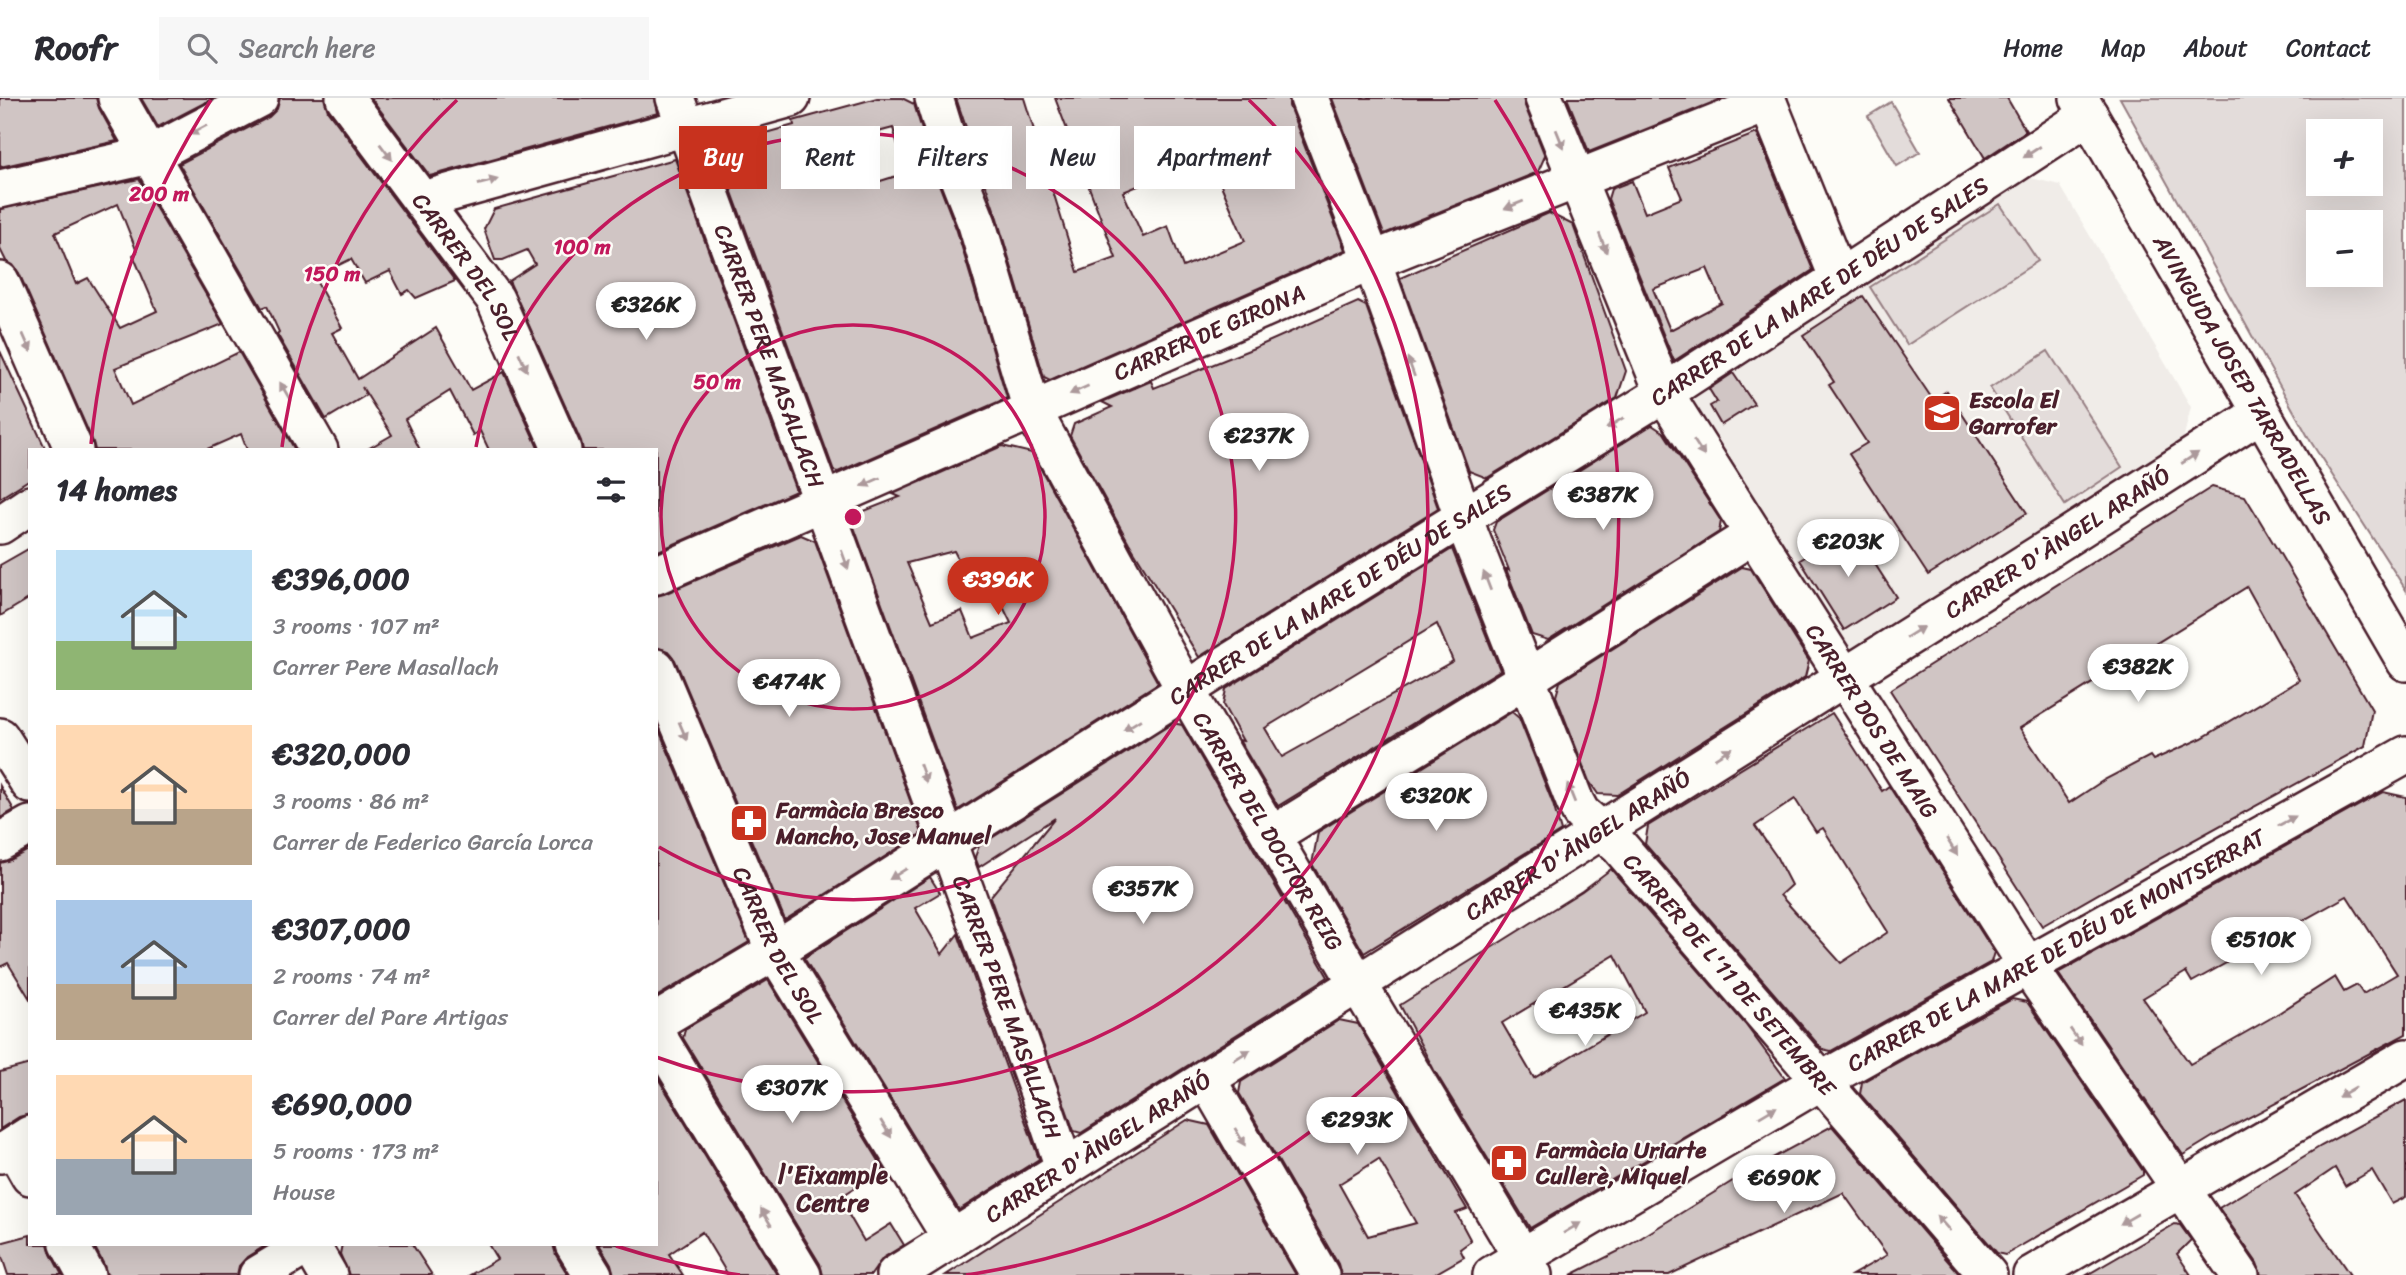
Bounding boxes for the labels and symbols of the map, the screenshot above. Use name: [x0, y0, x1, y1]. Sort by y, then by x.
one-way arrow: [188, 123, 208, 135]
one-way arrow: [1555, 128, 1566, 149]
one-way arrow: [379, 143, 394, 161]
one-way arrow: [2023, 145, 2041, 159]
street label: CARRER DE LA MARE DE DÉU DE SALES: [1642, 165, 1997, 417]
text: 200 m: [128, 175, 190, 213]
one-way arrow: [478, 176, 500, 187]
street label: CARRER DEL SOL: [401, 183, 532, 348]
one-way arrow: [1503, 199, 1524, 210]
street label: CARRER PERE MASALLACH: [702, 218, 837, 494]
street label: AVINGUDA JOSEP TARRADELLAS: [2141, 226, 2343, 534]
text: 100 m: [553, 228, 611, 266]
one-way arrow: [1597, 232, 1608, 253]
text: 150 m: [304, 255, 361, 293]
street label: CARRER DE GIRONA: [1107, 272, 1312, 393]
pin: €326K: [597, 282, 695, 342]
one-way arrow: [21, 333, 33, 353]
one-way arrow: [518, 352, 529, 373]
one-way arrow: [1405, 357, 1416, 378]
text: 50 m: [693, 363, 742, 401]
place label: Escola El Garrofer: [1968, 380, 2060, 447]
one-way arrow: [279, 381, 292, 400]
one-way arrow: [1069, 384, 1089, 396]
school or university icon: Escola El Garrofer: [1921, 392, 1963, 434]
pin: €237K: [1210, 414, 1308, 473]
one-way arrow: [1606, 416, 1625, 429]
one-way arrow: [1692, 439, 1706, 457]
one-way arrow: [2181, 452, 2200, 465]
street label: CARRER D'ÀNGEL ARAÑÓ: [1936, 455, 2179, 630]
street label: CARRER DE LA MARE DE DÉU DE SALES: [1160, 471, 1520, 717]
pin: €387K: [1554, 472, 1652, 532]
one-way arrow: [861, 476, 881, 488]
centre of rings: [841, 505, 865, 529]
pin: €203K: [1799, 519, 1897, 579]
one-way arrow: [840, 549, 851, 570]
pin: €396K: [949, 558, 1047, 617]
one-way arrow: [1482, 571, 1493, 592]
street label: CARRER DOS DE MAIG: [1794, 615, 1950, 827]
one-way arrow: [1906, 626, 1925, 639]
pin: €382K: [2089, 644, 2187, 704]
pin: €474K: [740, 660, 838, 719]
street label: CARRER DEL DOCTOR REIG: [1182, 703, 1355, 959]
one-way arrow: [1122, 719, 1141, 732]
one-way arrow: [678, 721, 689, 742]
one-way arrow: [1713, 747, 1732, 760]
street label: CARRER D'ÀNGEL ARAÑÓ: [1456, 758, 1700, 932]
one-way arrow: [917, 763, 928, 784]
pin: €320K: [1387, 774, 1485, 833]
one-way arrow: [1565, 782, 1576, 803]
place label: Farmàcia Bresco Mancho, Jose Manuel: [775, 790, 992, 857]
pharmacy icon: Farmàcia Bresco Mancho, Jose Manuel: [728, 802, 770, 844]
one-way arrow: [2277, 815, 2296, 827]
street label: CARRER DE LA MARE DE DÉU DE MONTSERRAT: [1839, 816, 2274, 1083]
one-way arrow: [1945, 837, 1958, 857]
street label: CARRER DE L'11 DE SETEMBRE: [1612, 843, 1847, 1107]
street label: CARRER DEL SOL: [721, 860, 836, 1032]
pin: €357K: [1094, 866, 1192, 926]
one-way arrow: [889, 867, 908, 880]
street label: CARRER PERE MASALLACH: [940, 869, 1074, 1145]
pin: €510K: [2212, 918, 2310, 977]
pin: €435K: [1536, 988, 1634, 1048]
one-way arrow: [2069, 1028, 2083, 1046]
one-way arrow: [1233, 1049, 1252, 1062]
street label: CARRER D'ÀNGEL ARAÑÓ: [976, 1060, 1220, 1234]
pin: €307K: [743, 1066, 841, 1125]
one-way arrow: [2337, 1086, 2357, 1098]
pin: €293K: [1308, 1098, 1406, 1157]
one-way arrow: [1758, 1106, 1777, 1119]
one-way arrow: [880, 1119, 893, 1138]
one-way arrow: [1234, 1128, 1246, 1147]
place label: Farmàcia Uriarte Cullerè, Miquel: [1535, 1130, 1707, 1197]
pharmacy icon: Farmàcia Uriarte Cullerè, Miquel: [1488, 1142, 1530, 1184]
district label: l'Eixample Centre: [777, 1154, 888, 1224]
pin: €690K: [1735, 1156, 1833, 1215]
one-way arrow: [760, 1207, 773, 1226]
one-way arrow: [2119, 1212, 2139, 1224]
one-way arrow: [1936, 1215, 1951, 1232]
one-way arrow: [1562, 1222, 1581, 1234]

